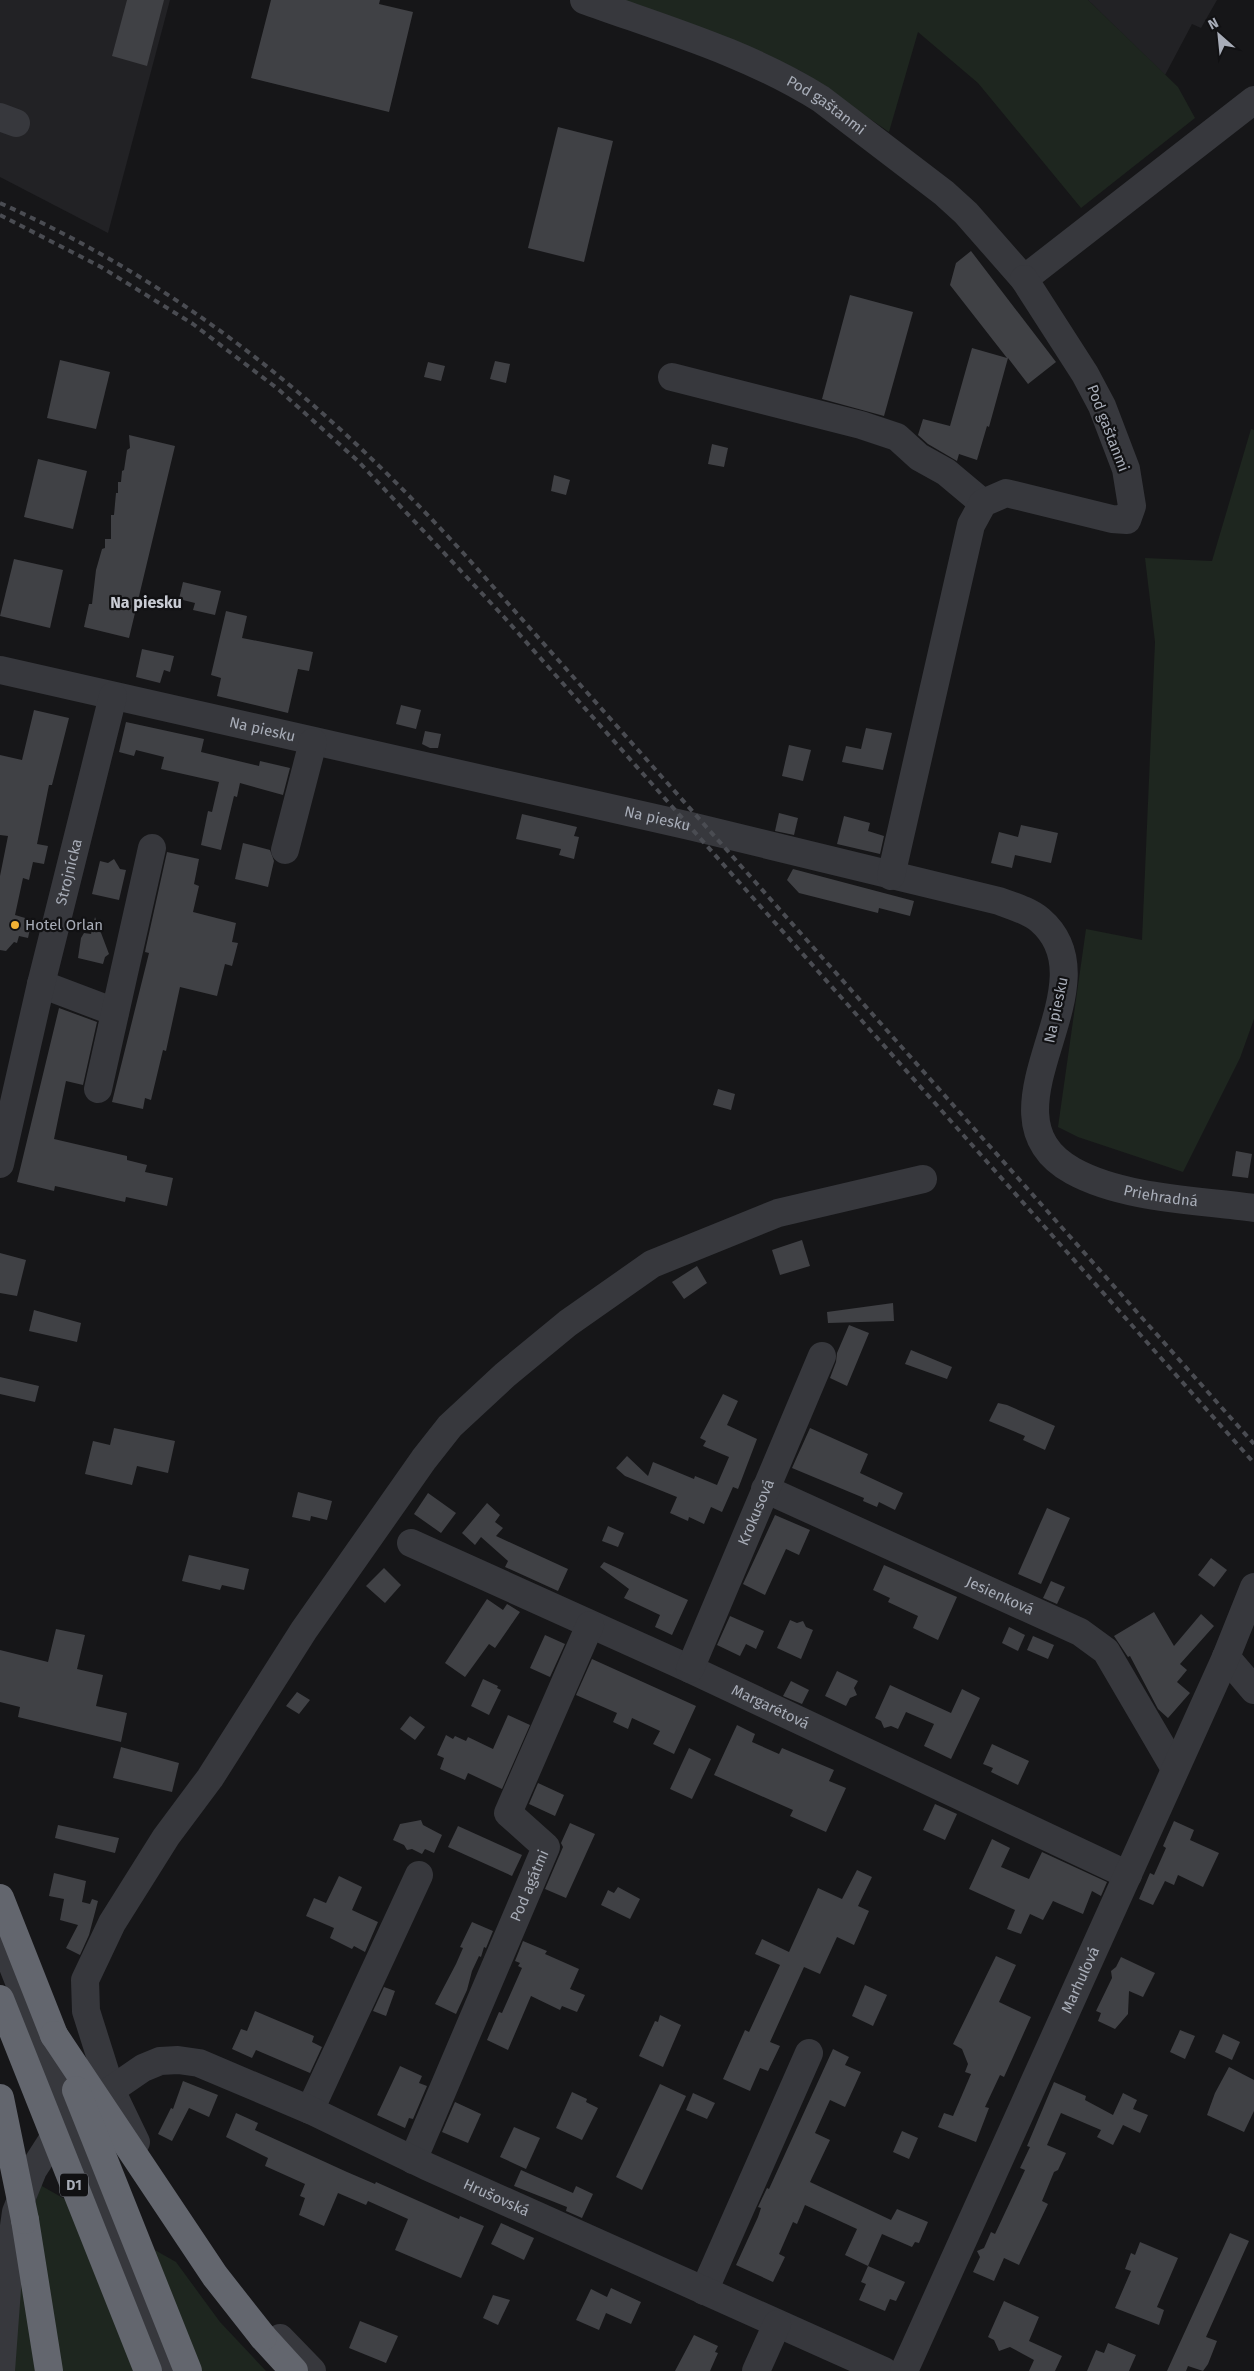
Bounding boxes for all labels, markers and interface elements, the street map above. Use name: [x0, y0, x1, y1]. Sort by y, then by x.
north arrow: [1194, 10, 1244, 60]
text: N: [1205, 14, 1221, 34]
street label: Pod gaštanmi: [783, 72, 869, 139]
street label: Pod gaštanmi: [1083, 382, 1133, 474]
district label: Na piesku: [110, 593, 182, 612]
street label: Na piesku: [228, 713, 297, 745]
street label: Na piesku: [623, 802, 692, 835]
street label: Strojnícka: [52, 837, 86, 907]
place label: Hotel Orlan: [25, 916, 103, 934]
marker: Hotel Orlan: [9, 919, 21, 931]
street label: Na piesku: [1040, 975, 1072, 1045]
street label: Priehradná: [1122, 1181, 1199, 1211]
street label: Krokusová: [734, 1476, 778, 1548]
street label: Jesienková: [963, 1572, 1037, 1619]
street label: Margarétová: [729, 1681, 812, 1733]
street label: Pod agátmi: [506, 1847, 553, 1924]
street label: Marhuľová: [1058, 1944, 1103, 2016]
road number: D1: [60, 2174, 88, 2196]
street label: Hrušovská: [461, 2175, 532, 2220]

